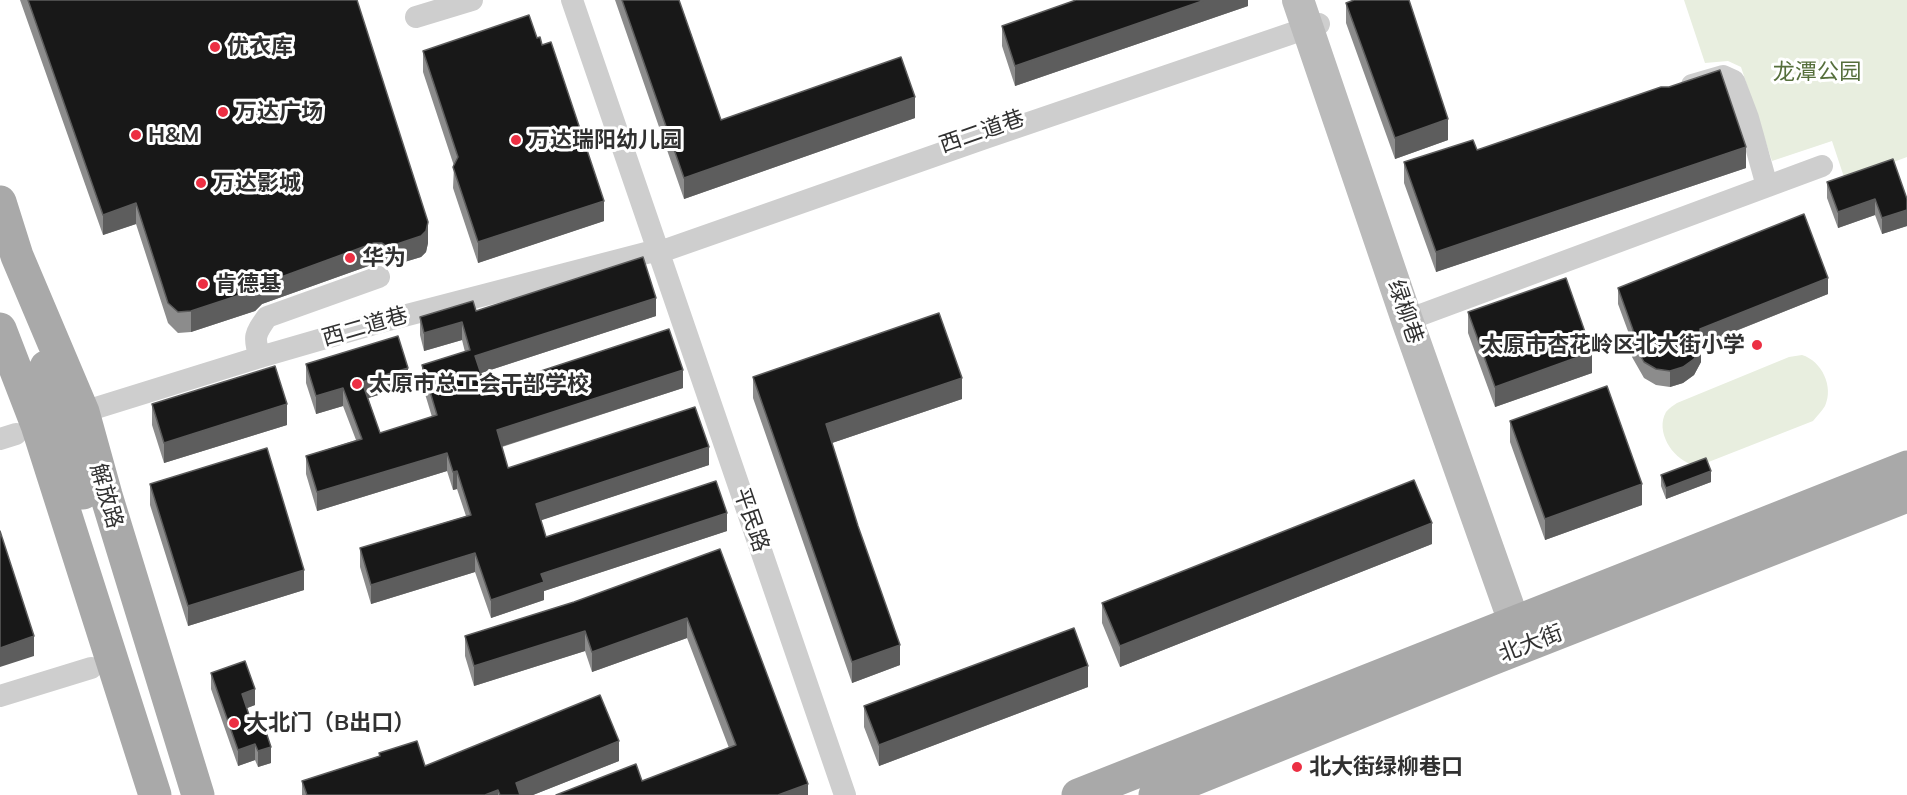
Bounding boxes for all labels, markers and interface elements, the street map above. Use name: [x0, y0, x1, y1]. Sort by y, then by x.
place label: 优衣库: [227, 34, 293, 60]
marker: 优衣库: [208, 40, 222, 54]
park label: 龙潭公园: [1773, 59, 1861, 85]
place label: 万达广场: [235, 99, 323, 125]
marker: 万达广场: [216, 105, 230, 119]
street label: 西二道巷: [936, 105, 1028, 159]
place label: H&M: [148, 122, 199, 148]
place label: 万达瑞阳幼儿园: [528, 127, 682, 153]
marker: H&M: [129, 128, 143, 142]
marker: 万达瑞阳幼儿园: [509, 133, 523, 147]
place label: 万达影城: [213, 170, 301, 196]
marker: 万达影城: [194, 176, 208, 190]
place label: 华为: [362, 245, 406, 271]
marker: 华为: [343, 251, 357, 265]
place label: 肯德基: [215, 271, 281, 297]
marker: 肯德基: [196, 277, 210, 291]
street label: 绿柳巷: [1382, 277, 1428, 347]
street label: 西二道巷: [319, 302, 411, 352]
place label: 太原市杏花岭区北大街小学: [1481, 332, 1745, 358]
marker: 太原市杏花岭区北大街小学: [1750, 338, 1764, 352]
place label: 太原市总工会干部学校: [369, 371, 589, 397]
marker: 太原市总工会干部学校: [350, 377, 364, 391]
street label: 解放路: [84, 461, 128, 531]
street label: 平民路: [728, 485, 774, 555]
street label: 北大街: [1495, 620, 1567, 668]
place label: 大北门（B出口）: [246, 710, 415, 736]
marker: 大北门（B出口）: [227, 716, 241, 730]
place label: 北大街绿柳巷口: [1309, 754, 1463, 780]
marker: 北大街绿柳巷口: [1290, 760, 1304, 774]

